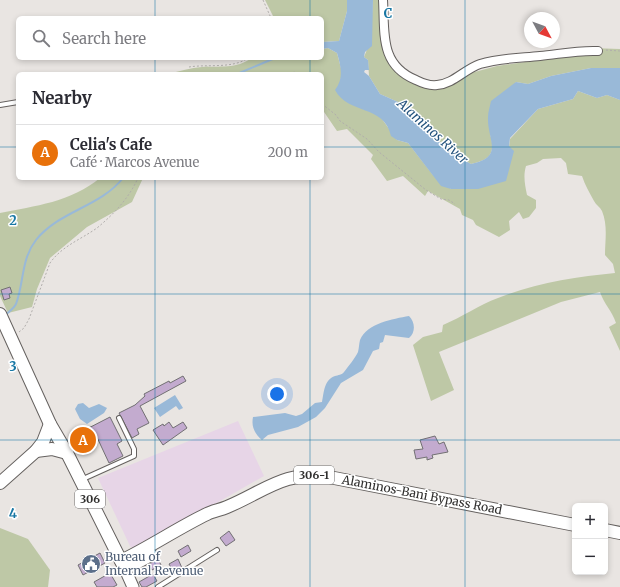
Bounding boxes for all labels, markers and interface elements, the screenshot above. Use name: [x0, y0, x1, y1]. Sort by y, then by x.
text: C: [384, 5, 393, 22]
north arrow: [524, 12, 560, 48]
search box: [16, 16, 324, 60]
icon: search: [30, 27, 52, 49]
text: Search here: [62, 29, 146, 48]
text: Nearby: [32, 87, 92, 109]
water label: Alaminos River: [393, 94, 472, 168]
text: Celia's Cafe: [70, 135, 152, 154]
text: A: [40, 144, 50, 161]
text: 200 m: [268, 144, 308, 161]
text: Café · Marcos Avenue: [70, 154, 199, 171]
text: 2: [9, 212, 17, 229]
text: 3: [9, 358, 17, 375]
your location: [267, 384, 287, 404]
pin: A: [70, 425, 96, 455]
road number: 306-1: [294, 466, 334, 484]
street label: Alaminos-Bani Bypass Road: [340, 471, 503, 517]
road number: 306: [75, 490, 105, 508]
map controls: [572, 503, 608, 575]
button: +: [572, 503, 608, 539]
text: 4: [9, 505, 18, 522]
button: −: [572, 539, 608, 575]
place label: Bureau of Internal Revenue: [105, 549, 203, 578]
public building icon: Bureau of Internal Revenue: [80, 553, 102, 575]

